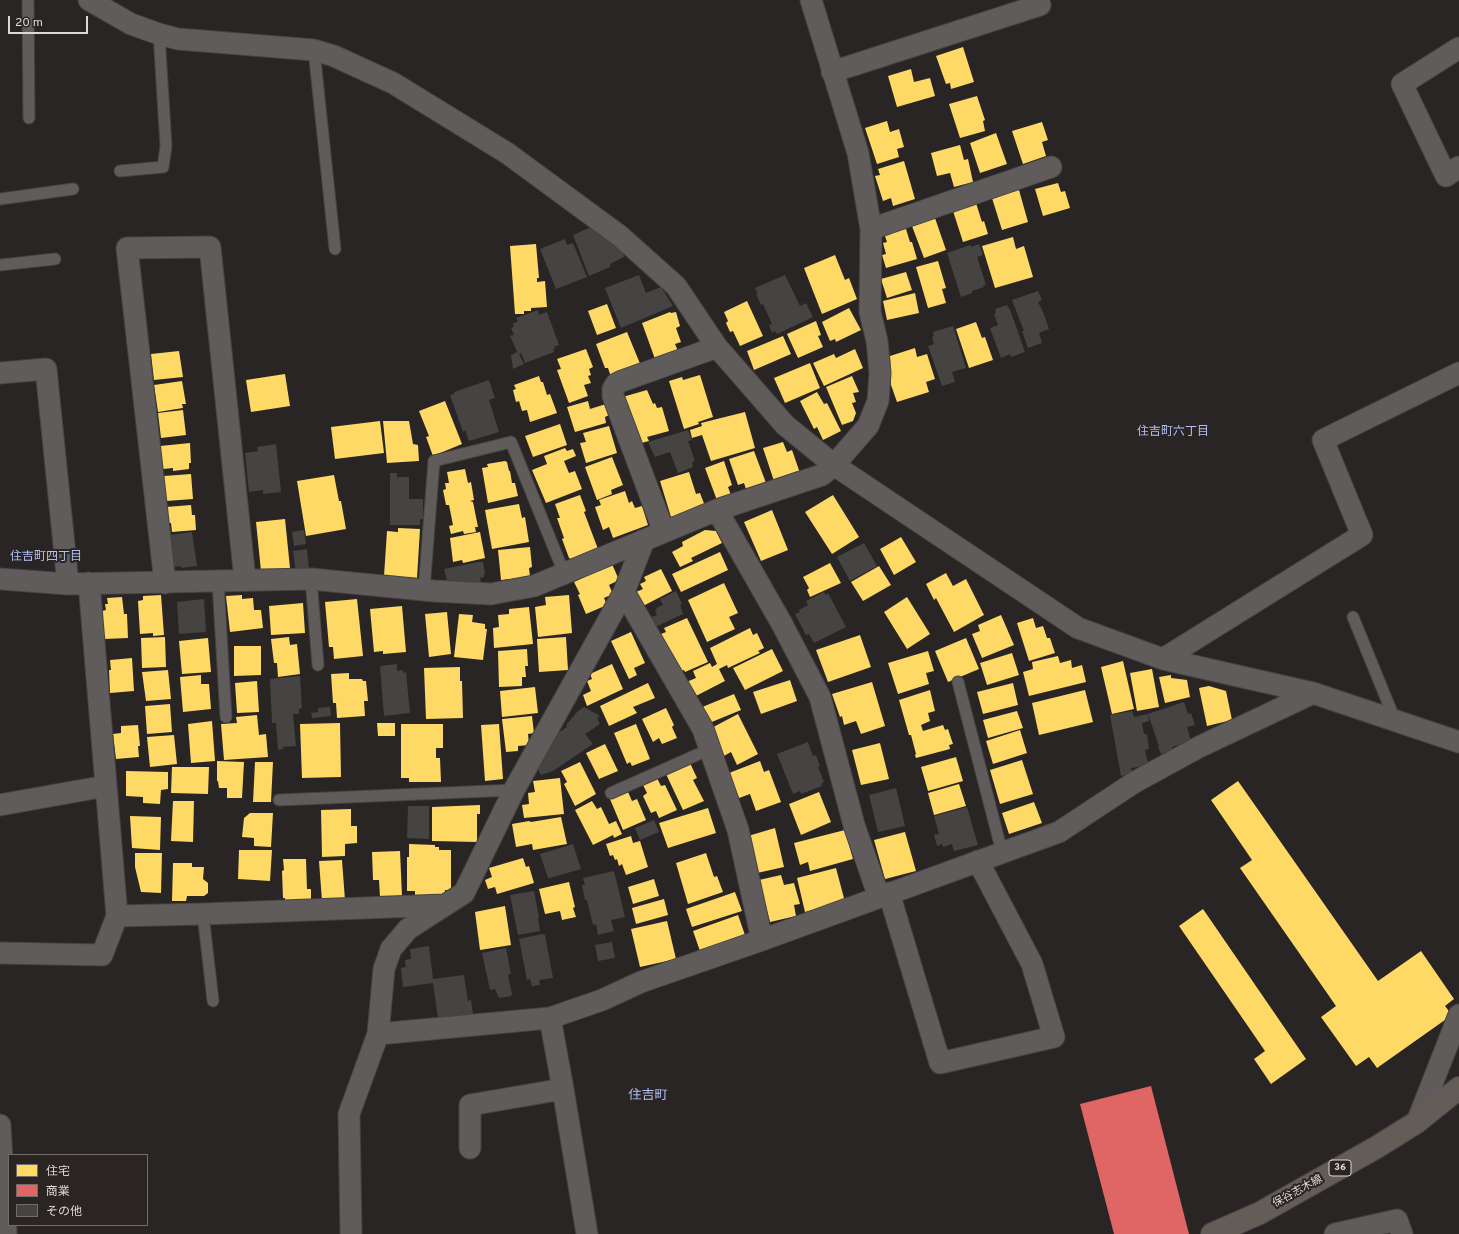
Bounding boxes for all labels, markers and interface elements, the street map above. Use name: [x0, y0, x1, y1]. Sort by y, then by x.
scale bar: [10, 8, 90, 34]
text: 20 m: [15, 15, 43, 31]
district label: 住吉町六丁目: [1137, 426, 1209, 440]
district label: 住吉町四丁目: [10, 551, 82, 565]
district label: 住吉町: [629, 1088, 667, 1104]
legend: [8, 1154, 148, 1226]
road number: 36: [1329, 1160, 1351, 1176]
text: 住宅: [46, 1164, 70, 1180]
street label: 保谷志木線: [1271, 1173, 1325, 1211]
text: 商業: [46, 1184, 70, 1200]
text: その他: [46, 1204, 82, 1220]

